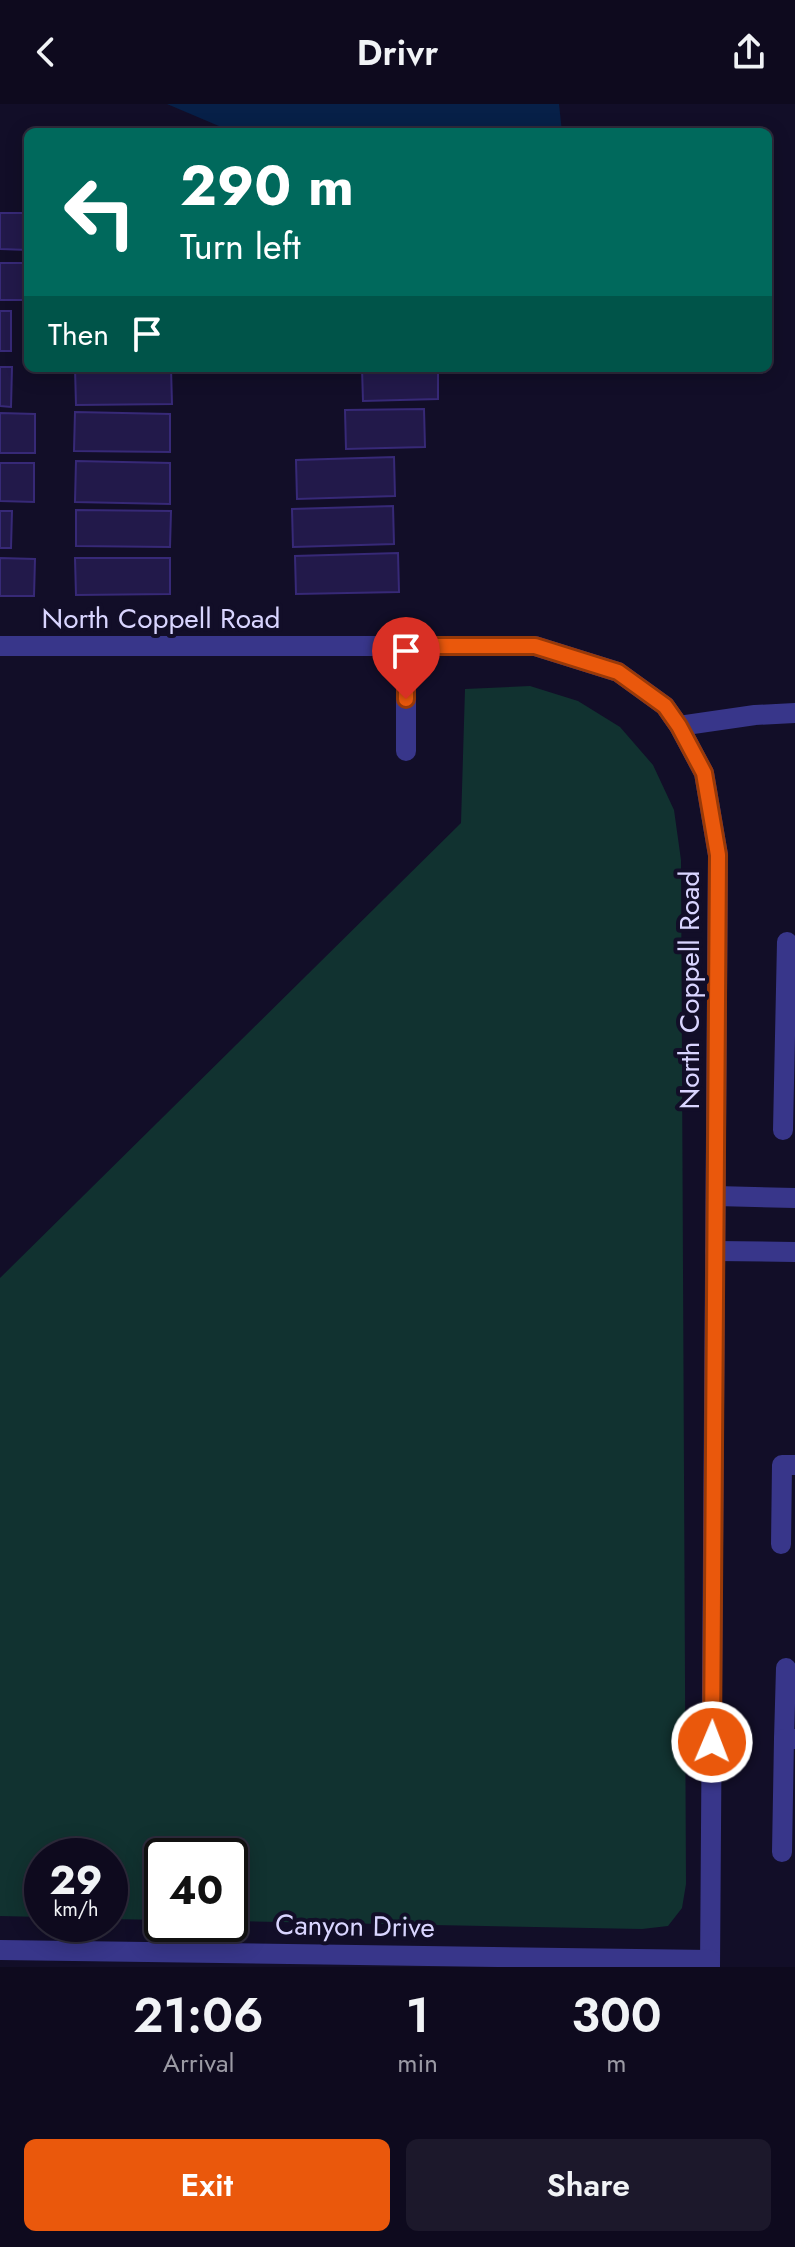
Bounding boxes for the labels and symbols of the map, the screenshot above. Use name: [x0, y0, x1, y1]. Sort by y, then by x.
street label: North Coppell Road: [42, 598, 280, 639]
pin: [372, 617, 440, 699]
street label: North Coppell Road: [669, 871, 710, 1109]
position arrow: [670, 1700, 754, 1784]
speed limit sign: 40: [144, 1838, 248, 1942]
street label: Canyon Drive: [275, 1904, 435, 1948]

